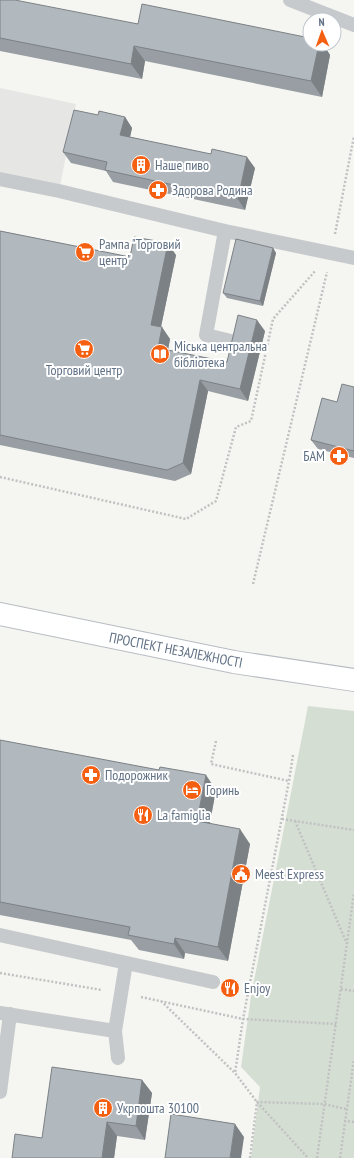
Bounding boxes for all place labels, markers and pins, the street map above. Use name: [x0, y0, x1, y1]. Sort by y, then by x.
building icon: Наше пиво: [130, 154, 152, 176]
place label: Наше пиво: [155, 156, 209, 174]
pharmacy icon: Здорова Родина: [147, 179, 169, 201]
place label: Здорова Родина: [172, 181, 253, 199]
place label: Рампа "Торговий центр": [99, 235, 181, 269]
supermarket icon: Рампа "Торговий центр": [74, 241, 96, 263]
place label: Міська центральна бібліотека: [174, 337, 267, 371]
supermarket icon: Торговий центр: [73, 338, 95, 360]
library icon: Міська центральна бібліотека: [149, 343, 171, 365]
place label: Торговий центр: [46, 361, 122, 379]
pharmacy icon: БАМ: [328, 445, 350, 467]
place label: БАМ: [303, 447, 325, 465]
pharmacy icon: Подорожник: [80, 764, 102, 786]
place label: Подорожник: [105, 766, 168, 784]
hotel icon: Горинь: [181, 779, 203, 801]
place label: Горинь: [206, 781, 239, 799]
restaurant icon: La famiglia: [132, 804, 154, 826]
place label: La famiglia: [157, 806, 210, 824]
public building icon: Meest Express: [230, 863, 252, 885]
place label: Meest Express: [255, 865, 324, 883]
restaurant icon: Enjoy: [219, 977, 241, 999]
place label: Enjoy: [244, 979, 271, 997]
building icon: Укрпошта 30100: [92, 1097, 114, 1119]
place label: Укрпошта 30100: [117, 1099, 199, 1117]

